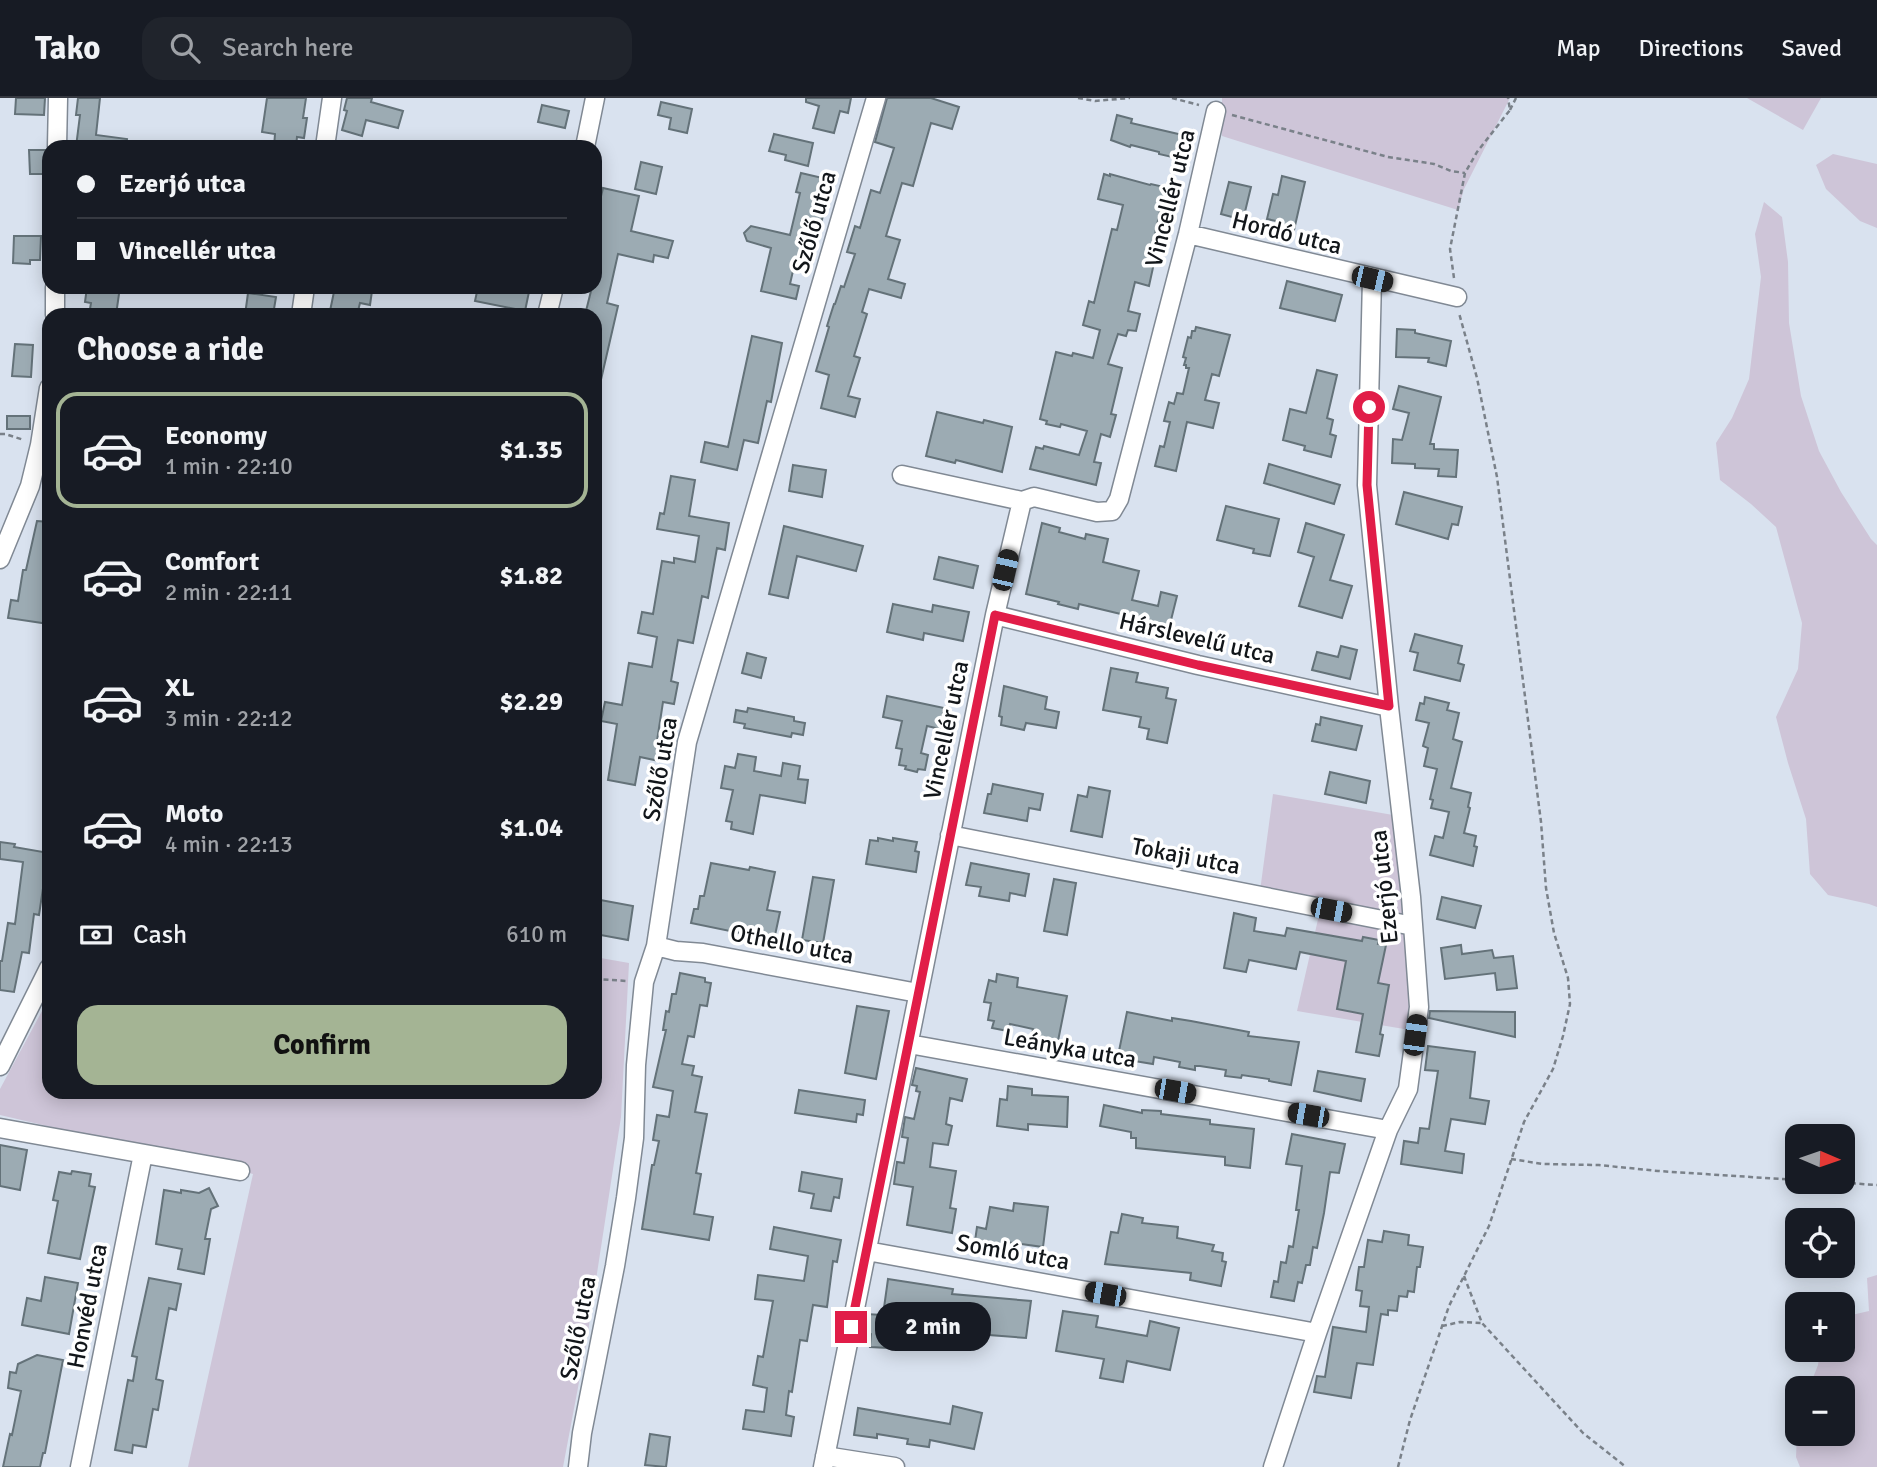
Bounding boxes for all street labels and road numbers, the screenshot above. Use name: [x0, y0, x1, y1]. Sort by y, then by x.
street label: Vincellér utca: [1138, 126, 1202, 270]
street label: Szőlő utca: [785, 167, 843, 277]
street label: Hordó utca: [1229, 205, 1345, 261]
street label: Hárslevelű utca: [1116, 606, 1278, 670]
street label: Vincellér utca: [917, 658, 975, 802]
street label: Szőlő utca: [636, 715, 684, 823]
street label: Ezerjó utca: [1363, 829, 1405, 945]
street label: Tokaji utca: [1129, 831, 1243, 881]
street label: Othello utca: [728, 917, 856, 971]
street label: Leányka utca: [1001, 1022, 1139, 1074]
street label: Somló utca: [954, 1227, 1072, 1277]
street label: Honvéd utca: [60, 1241, 114, 1371]
street label: Szőlő utca: [553, 1273, 603, 1383]

